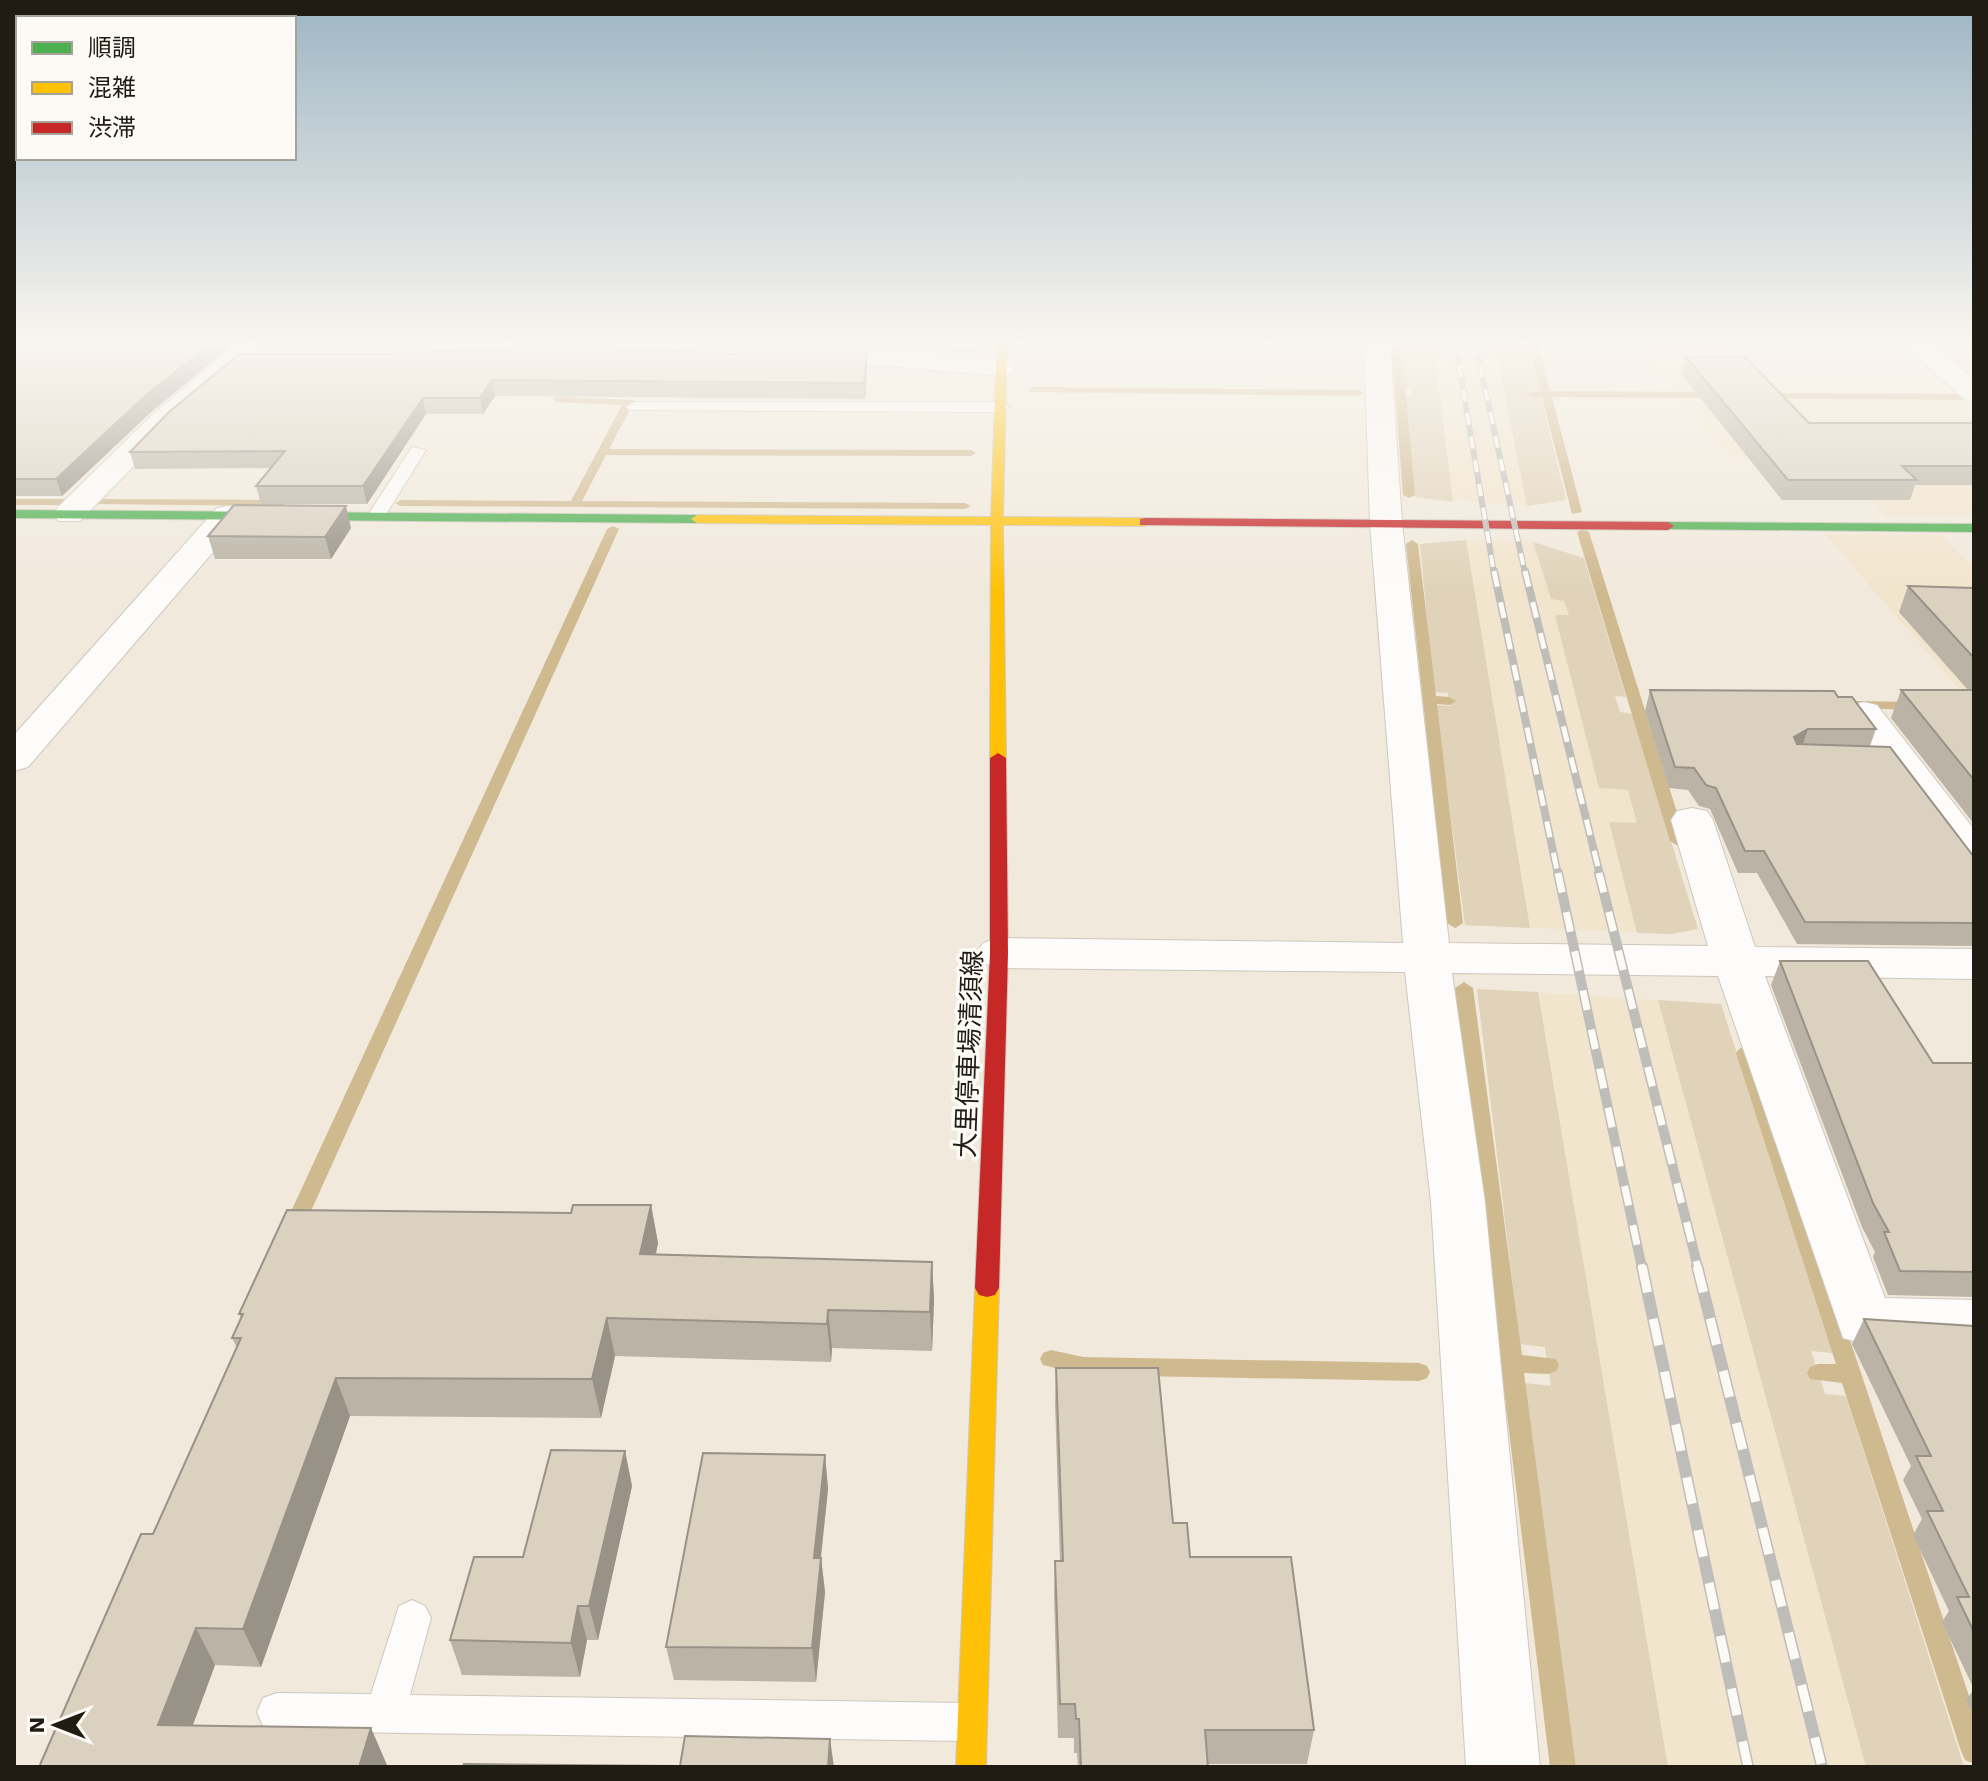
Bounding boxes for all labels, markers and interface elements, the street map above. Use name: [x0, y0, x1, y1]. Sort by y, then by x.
legend: [16, 16, 296, 160]
text: 順調: [88, 34, 136, 62]
text: 混雑: [88, 74, 136, 102]
text: 渋滞: [88, 114, 136, 142]
street label: 大里停車場清須線: [950, 950, 988, 1158]
north arrow: [16, 1685, 96, 1765]
text: N: [24, 1717, 49, 1733]

